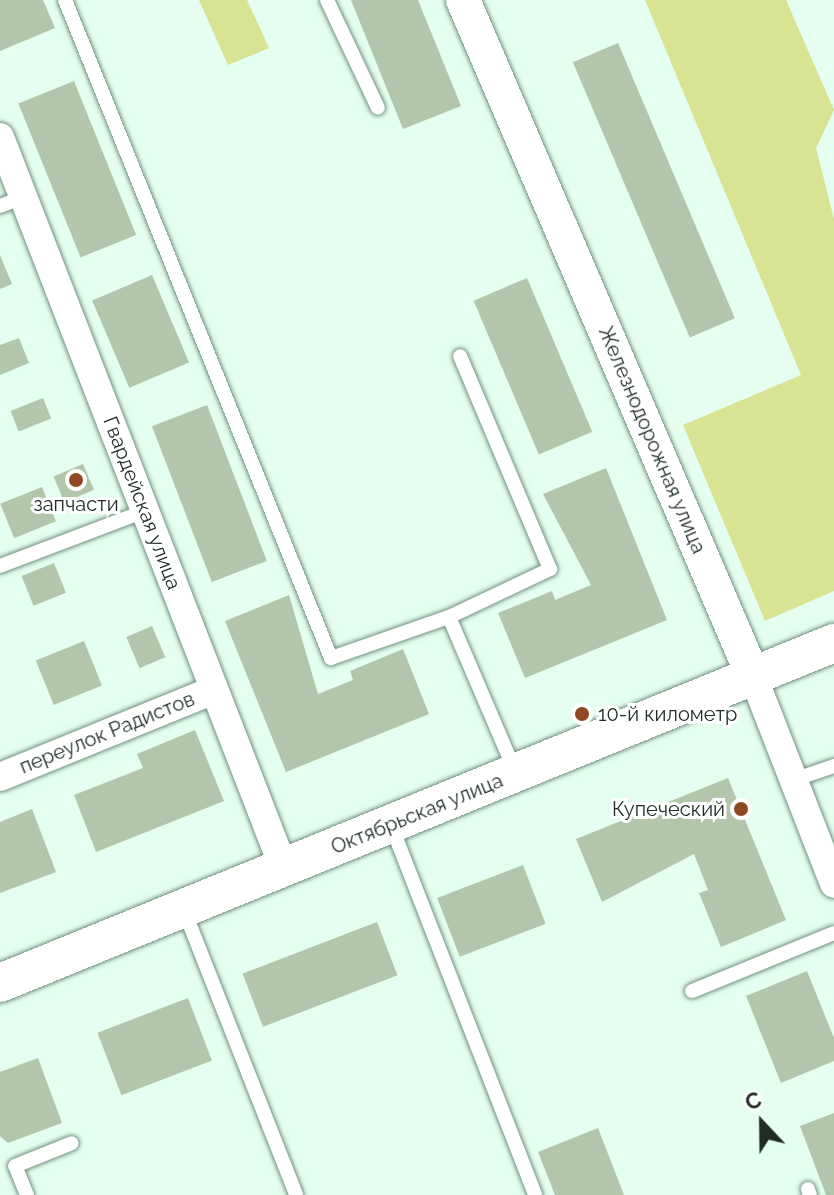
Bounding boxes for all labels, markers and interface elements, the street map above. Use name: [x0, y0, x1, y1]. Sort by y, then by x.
street label: Железнодорожная улица: [593, 323, 711, 557]
street label: Гвардейская улица: [98, 413, 186, 593]
marker: запчасти: [67, 471, 85, 489]
place label: запчасти: [33, 492, 119, 516]
street label: переулок Радистов: [16, 687, 198, 779]
place label: 10-й километр: [598, 702, 737, 726]
marker: 10-й километр: [573, 705, 591, 723]
street label: Октябрьская улица: [327, 768, 507, 860]
place label: Купеческий: [612, 797, 725, 821]
marker: Купеческий: [732, 800, 750, 818]
north arrow: [722, 1083, 802, 1163]
text: С: [741, 1086, 765, 1116]

